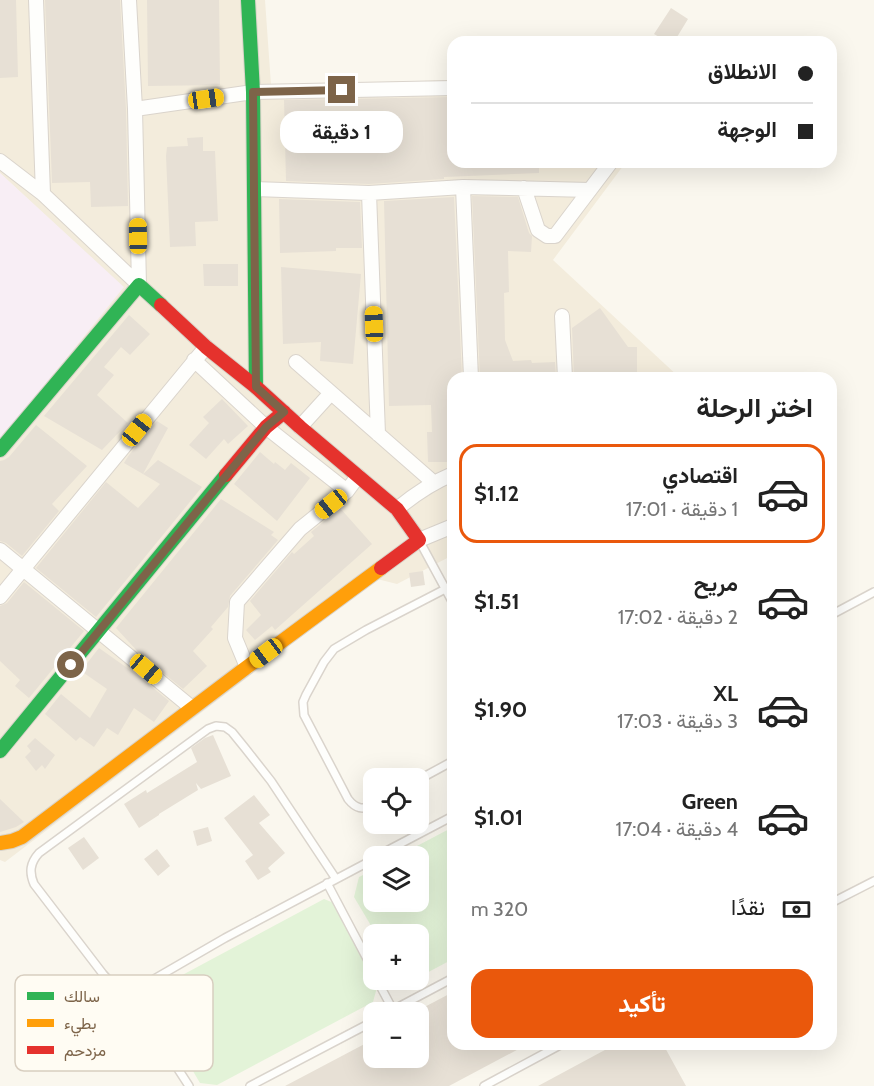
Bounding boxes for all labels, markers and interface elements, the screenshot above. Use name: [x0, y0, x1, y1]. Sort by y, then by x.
text: الانطلاق: [708, 58, 777, 85]
route end: [328, 76, 355, 103]
car: [187, 88, 225, 110]
callout: 1 دقيقة: [280, 111, 404, 153]
text: الوجهة: [717, 116, 777, 143]
text: 1 دقيقة: [312, 120, 371, 144]
car: [129, 218, 147, 254]
car: [364, 306, 384, 342]
text: اختر الرحلة: [696, 391, 813, 424]
car: [119, 410, 155, 450]
text: اقتصادي: [662, 462, 738, 489]
icon: car: [756, 467, 810, 521]
text: $1.12: [474, 480, 519, 507]
car: [311, 486, 351, 522]
text: 1 دقيقة · 17:01: [626, 497, 738, 521]
text: مريح: [694, 570, 738, 597]
icon: car: [756, 575, 810, 629]
text: $1.51: [474, 588, 520, 615]
text: 2 دقيقة · 17:02: [618, 605, 738, 629]
car: [246, 635, 286, 671]
route start: [57, 651, 84, 678]
car: [126, 651, 166, 687]
text: XL: [713, 680, 738, 707]
icon: car: [756, 683, 810, 737]
text: $1.90: [474, 696, 527, 723]
text: 3 دقيقة · 17:03: [617, 709, 738, 733]
map controls: [363, 768, 429, 1068]
button: locate: [363, 768, 429, 834]
text: Green: [682, 788, 738, 815]
icon: car: [756, 791, 810, 845]
text: $1.01: [474, 804, 523, 831]
text: 4 دقيقة · 17:04: [616, 817, 738, 841]
button: layers: [363, 846, 429, 912]
icon: cash: [780, 893, 813, 926]
text: نقدًا: [731, 894, 765, 921]
text: 320 m: [471, 897, 528, 921]
button: +: [363, 924, 429, 990]
button: تأكيد: [471, 969, 813, 1038]
legend: [15, 975, 213, 1071]
text: سالك: [64, 987, 100, 1006]
button: −: [363, 1002, 429, 1068]
text: بطيء: [64, 1014, 96, 1037]
text: مزدحم: [64, 1041, 106, 1061]

